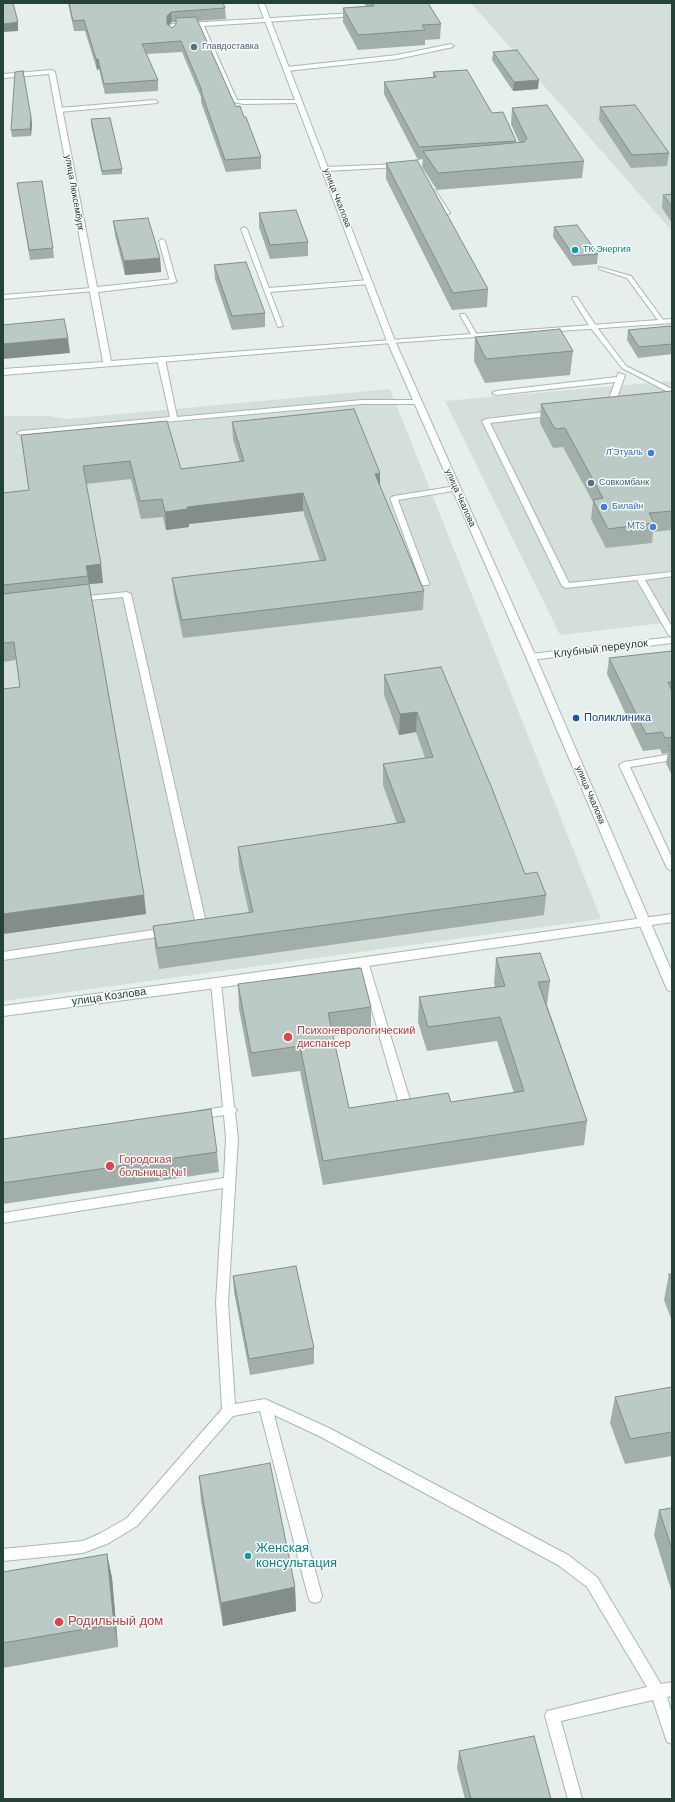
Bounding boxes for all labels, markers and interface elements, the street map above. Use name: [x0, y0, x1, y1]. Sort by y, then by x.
marker: Главдоставка: [189, 42, 199, 52]
place label: Главдоставка: [202, 42, 259, 52]
street label: улица Люксембург: [62, 154, 86, 232]
street label: улица Чкалова: [321, 167, 353, 229]
marker: ТК Энергия: [570, 245, 580, 255]
place label: ТК Энергия: [583, 245, 631, 255]
place label: Л'Этуаль: [606, 448, 643, 458]
marker: Л'Этуаль: [646, 448, 656, 458]
street label: улица Чкалова: [442, 467, 478, 529]
marker: Совкомбанк: [586, 478, 596, 488]
place label: Совкомбанк: [599, 478, 649, 488]
marker: Билайн: [599, 502, 609, 512]
place label: Билайн: [612, 502, 643, 512]
place label: MTS: [627, 522, 645, 532]
marker: MTS: [648, 522, 658, 532]
street label: Клубный переулок: [553, 637, 649, 661]
place label: Поликлиника: [584, 711, 651, 725]
marker: Поликлиника: [571, 713, 581, 723]
street label: улица Чкалова: [573, 764, 607, 826]
street label: улица Козлова: [71, 985, 147, 1009]
place label: Психоневрологический диспансер: [297, 1024, 415, 1050]
marker: Психоневрологический диспансер: [282, 1031, 294, 1043]
place label: Городская больница №1: [119, 1153, 186, 1179]
marker: Городская больница №1: [104, 1160, 116, 1172]
place label: Женская консультация: [256, 1541, 337, 1572]
marker: Женская консультация: [243, 1551, 253, 1561]
place label: Родильный дом: [68, 1614, 163, 1630]
marker: Родильный дом: [53, 1616, 65, 1628]

